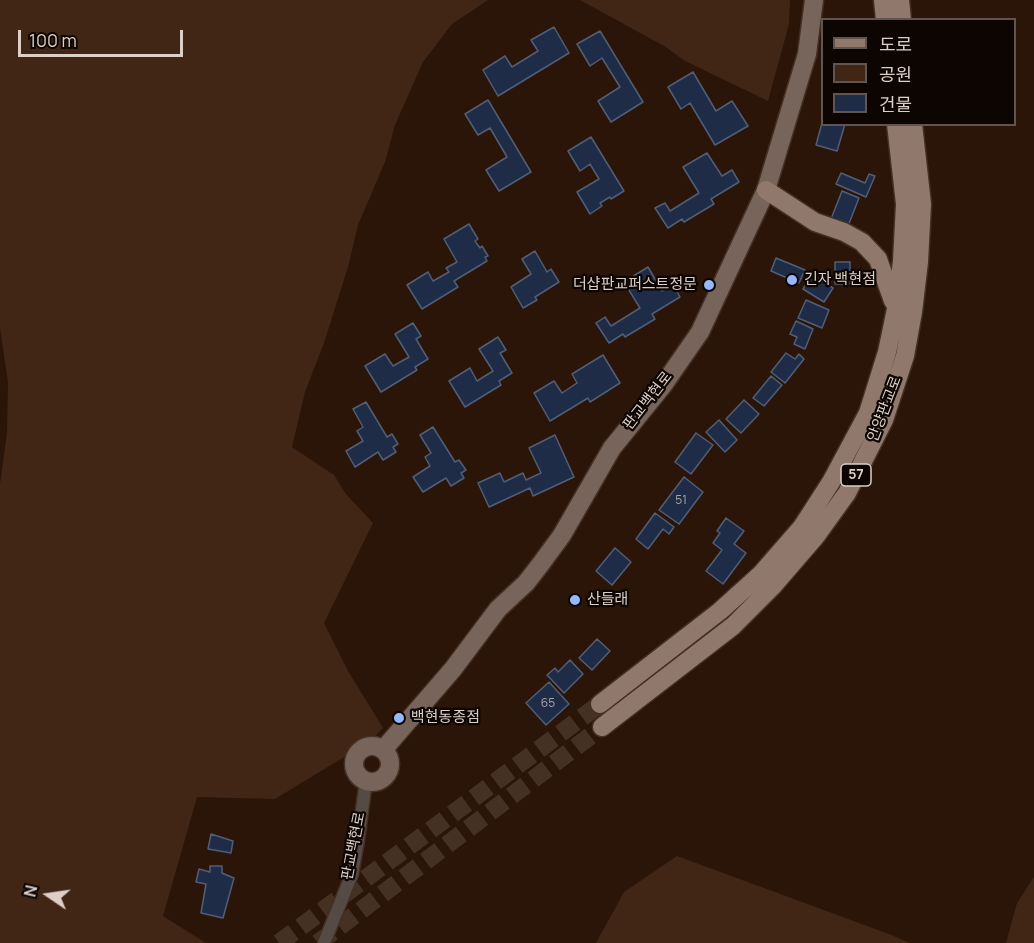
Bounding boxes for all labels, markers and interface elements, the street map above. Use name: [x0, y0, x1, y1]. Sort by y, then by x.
scale bar: [21, 18, 186, 56]
legend: [821, 18, 1016, 126]
text: 100 m: [29, 28, 77, 52]
text: 도로: [879, 32, 912, 56]
text: 공원: [879, 62, 912, 86]
text: 건물: [879, 92, 912, 116]
place label: 긴자 백현점: [804, 271, 876, 289]
marker: 긴자 백현점: [785, 273, 799, 287]
place label: 더샵판교퍼스트정문: [573, 276, 697, 294]
marker: 더샵판교퍼스트정문: [702, 278, 716, 292]
street label: 판교백현로: [620, 368, 676, 434]
street label: 안양판교로: [864, 374, 906, 444]
road number: 57: [841, 464, 871, 486]
house number: 51: [675, 494, 687, 508]
place label: 산들래: [587, 591, 628, 609]
marker: 산들래: [568, 593, 582, 607]
house number: 65: [541, 697, 555, 711]
place label: 백현동종점: [411, 709, 480, 727]
marker: 백현동종점: [392, 711, 406, 725]
street label: 판교백현로: [339, 810, 369, 882]
north arrow: [18, 865, 78, 925]
text: N: [18, 883, 42, 899]

